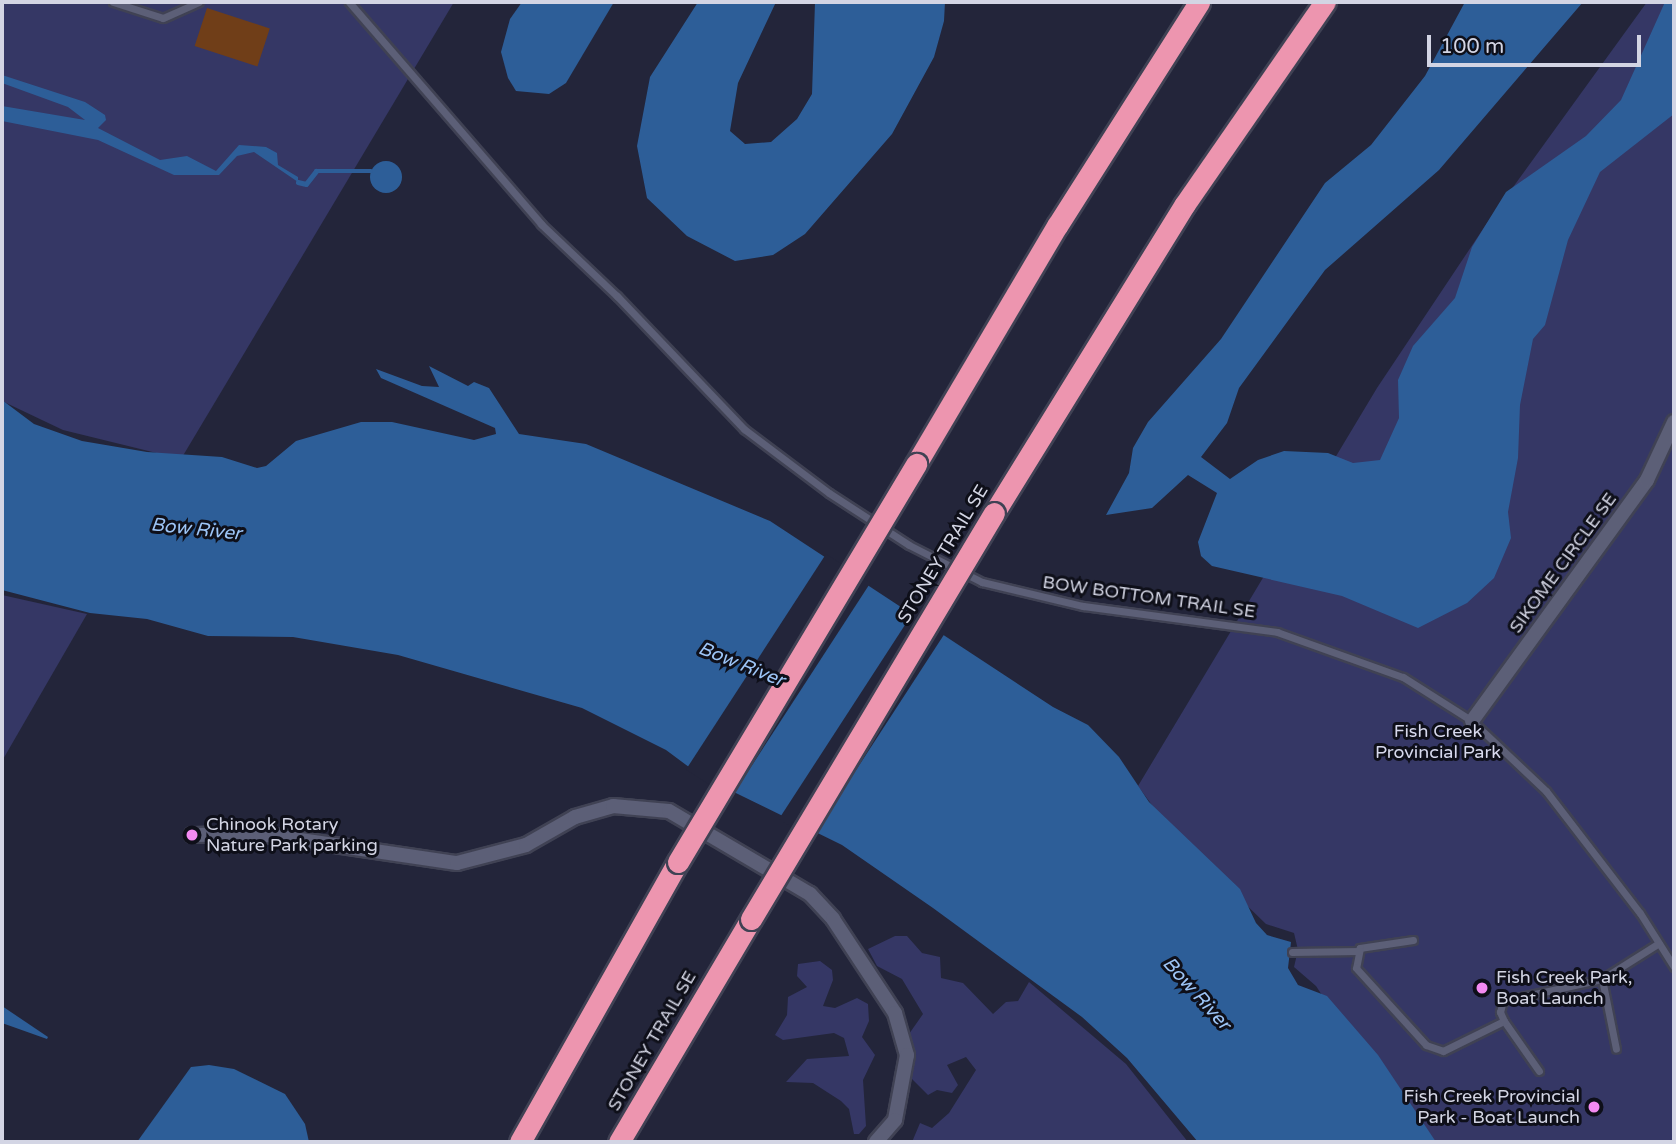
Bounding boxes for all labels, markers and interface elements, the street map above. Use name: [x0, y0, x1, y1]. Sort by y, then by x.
scale bar: [1431, 21, 1644, 65]
text: 100 m: [1440, 34, 1504, 59]
street label: STONEY TRAIL SE: [893, 481, 993, 627]
street label: SIKOME CIRCLE SE: [1505, 489, 1621, 637]
water label: Bow River: [150, 514, 242, 546]
street label: BOW BOTTOM TRAIL SE: [1041, 571, 1257, 623]
water label: Bow River: [695, 637, 787, 693]
park label: Fish Creek Provincial Park: [1375, 721, 1501, 764]
place label: Chinook Rotary Nature Park parking: [206, 814, 378, 856]
marker: Chinook Rotary Nature Park parking: [184, 827, 200, 843]
water label: Bow River: [1157, 953, 1235, 1035]
street label: STONEY TRAIL SE: [603, 967, 701, 1115]
place label: Fish Creek Park, Boat Launch: [1496, 967, 1633, 1010]
marker: Fish Creek Park, Boat Launch: [1474, 980, 1490, 996]
place label: Fish Creek Provincial Park - Boat Launch: [1404, 1086, 1580, 1128]
marker: Fish Creek Provincial Park - Boat Launch: [1586, 1099, 1602, 1115]

